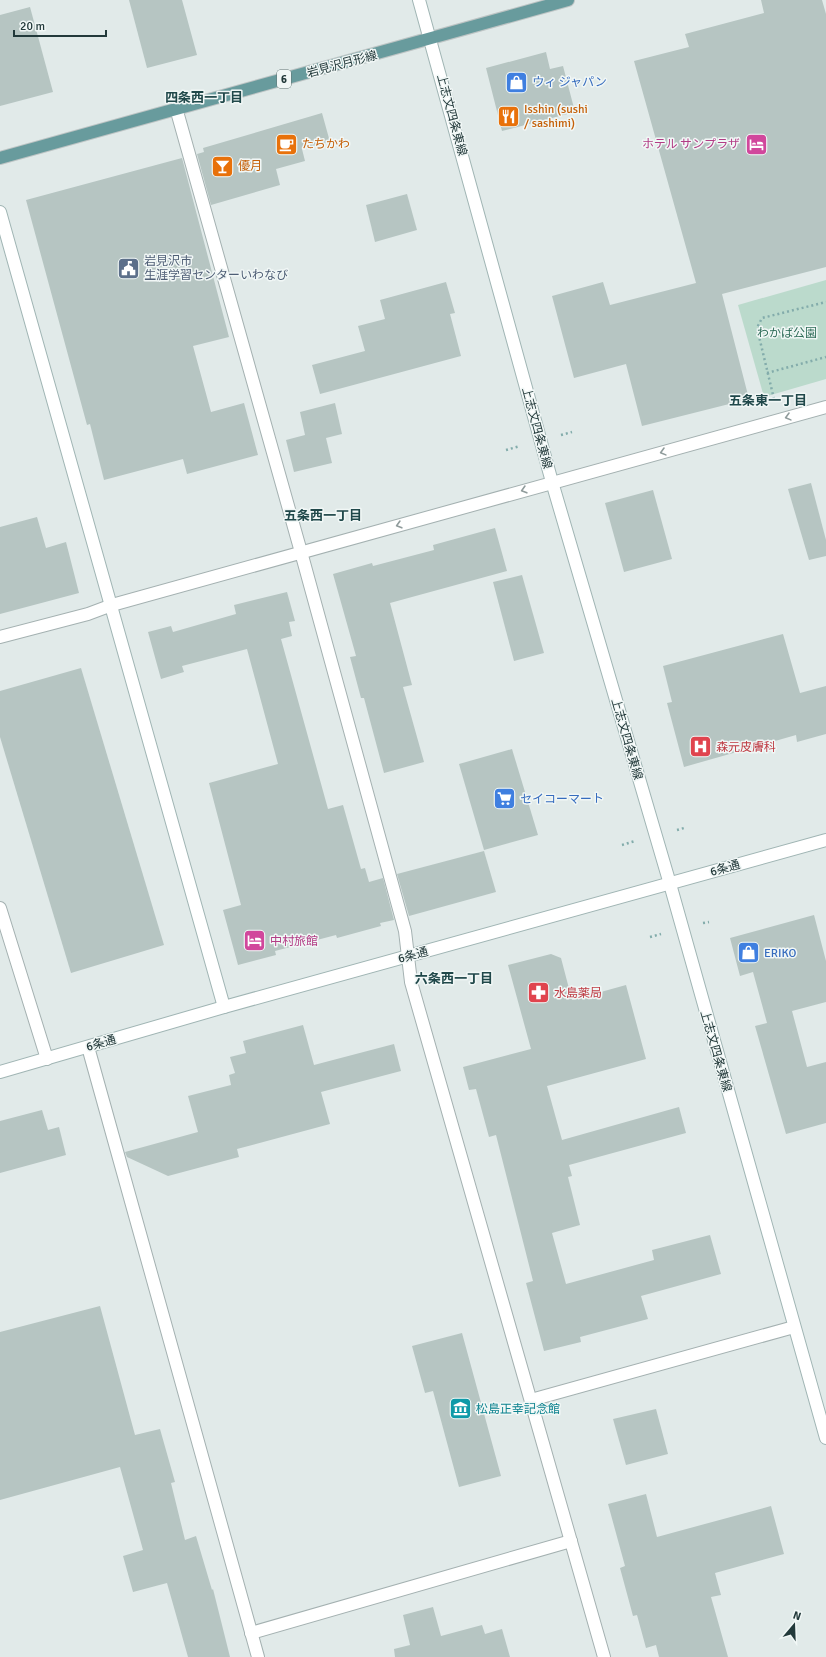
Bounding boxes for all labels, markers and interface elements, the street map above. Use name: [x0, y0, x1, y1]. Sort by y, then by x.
scale bar: [14, 12, 106, 38]
text: 20 m: [20, 19, 45, 34]
street label: 岩見沢月形線: [305, 48, 379, 81]
shop icon: ウィ ジャパン: [504, 69, 530, 95]
road number: 6: [277, 70, 291, 88]
street label: 上志文四条東線: [433, 73, 470, 158]
place label: ウィ ジャパン: [532, 75, 607, 90]
district label: 四条西一丁目: [165, 90, 243, 106]
place label: Isshin (sushi / sashimi): [524, 102, 588, 131]
restaurant icon: Isshin (sushi / sashimi): [496, 103, 522, 129]
cafe icon: たちかわ: [273, 131, 299, 157]
hotel icon: ホテル サンプラザ: [743, 131, 769, 157]
place label: たちかわ: [302, 137, 350, 152]
place label: ホテル サンプラザ: [642, 137, 740, 152]
bar icon: 優月: [210, 153, 236, 179]
place label: 優月: [238, 159, 262, 174]
place label: 岩見沢市 生涯学習センターいわなび: [144, 254, 288, 283]
public building icon: 岩見沢市 生涯学習センターいわなび: [115, 255, 141, 281]
park label: わかば公園: [757, 326, 817, 341]
street label: 上志文四条東線: [518, 386, 555, 471]
district label: 五条東一丁目: [729, 393, 807, 409]
one-way arrow: [785, 413, 792, 421]
one-way arrow: [660, 447, 666, 455]
one-way arrow: [521, 485, 527, 493]
district label: 五条西一丁目: [284, 508, 362, 524]
one-way arrow: [396, 520, 402, 528]
street label: 上志文四条東線: [608, 697, 645, 782]
hospital icon: 森元皮膚科: [688, 734, 714, 760]
place label: 森元皮膚科: [716, 740, 776, 755]
supermarket icon: セイコーマート: [491, 786, 517, 812]
place label: セイコーマート: [520, 792, 604, 807]
street label: 6条通: [708, 857, 742, 880]
hotel icon: 中村旅館: [241, 928, 267, 954]
place label: 中村旅館: [270, 934, 318, 949]
shop icon: ERIKO: [736, 940, 762, 966]
street label: 6条通: [396, 944, 430, 967]
place label: ERIKO: [764, 946, 797, 961]
district label: 六条西一丁目: [415, 971, 493, 987]
pharmacy icon: 水島薬局: [525, 980, 551, 1006]
place label: 水島薬局: [554, 986, 602, 1001]
street label: 上志文四条東線: [697, 1009, 734, 1094]
street label: 6条通: [84, 1032, 118, 1055]
museum icon: 松島正幸記念館: [448, 1396, 474, 1422]
place label: 松島正幸記念館: [476, 1402, 560, 1417]
north arrow: [774, 1605, 814, 1645]
text: N: [791, 1609, 803, 1623]

